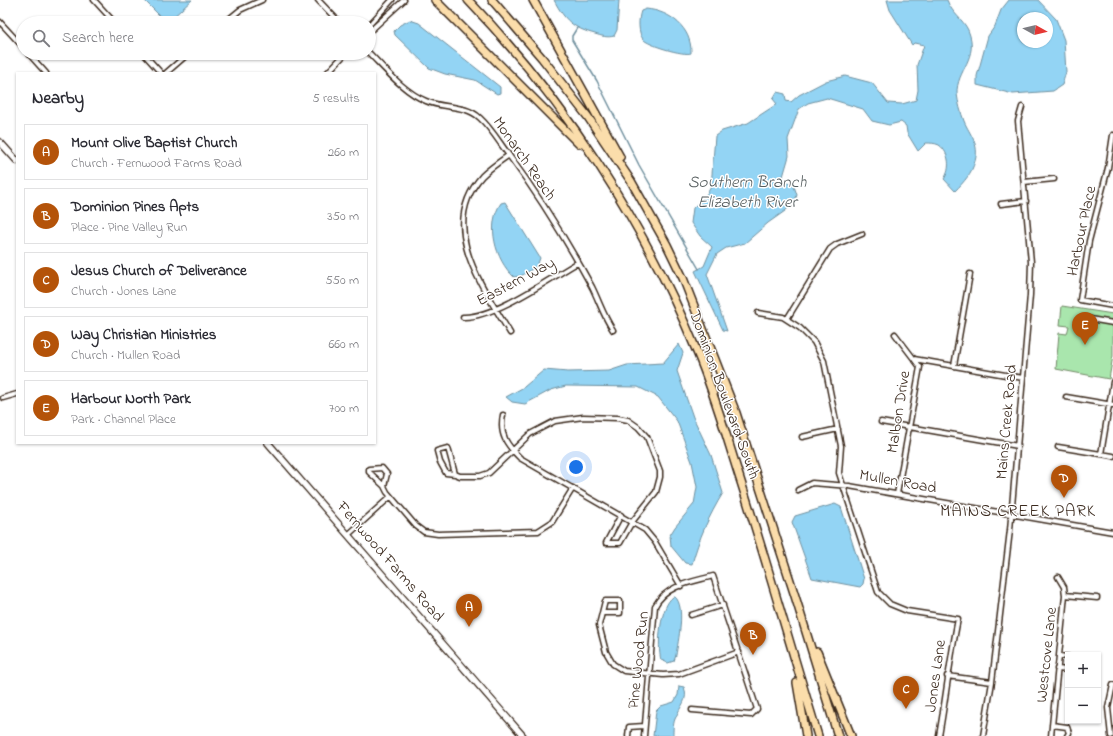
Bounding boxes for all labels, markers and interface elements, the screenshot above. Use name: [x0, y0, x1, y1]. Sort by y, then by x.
north arrow: [1017, 12, 1053, 48]
search box: [16, 16, 376, 60]
icon: search: [30, 27, 52, 49]
text: Search here: [62, 27, 134, 49]
text: Nearby: [32, 86, 84, 111]
text: 5 results: [312, 89, 360, 108]
street label: Monarch Reach: [486, 112, 562, 206]
text: Mount Olive Baptist Church: [71, 132, 237, 154]
text: A: [42, 143, 50, 162]
text: 260 m: [328, 143, 359, 162]
text: Church · Fernwood Farms Road: [71, 154, 242, 173]
water label: Southern Branch Elizabeth River: [688, 170, 807, 215]
street label: Harbour Place: [1061, 183, 1103, 278]
text: Dominion Pines Apts: [71, 196, 199, 218]
text: B: [42, 207, 50, 226]
text: 350 m: [327, 207, 359, 226]
text: Place · Pine Valley Run: [71, 218, 187, 237]
street label: Eastern Way: [472, 251, 560, 313]
text: Jesus Church of Deliverance: [71, 260, 247, 282]
text: C: [42, 271, 50, 290]
text: 550 m: [325, 271, 359, 290]
text: Church · Jones Lane: [71, 282, 176, 301]
street label: Dominion Boulevard South: [682, 306, 766, 483]
pin: E: [1072, 312, 1098, 345]
text: Way Christian Ministries: [71, 324, 216, 346]
text: D: [41, 335, 51, 354]
text: 660 m: [329, 335, 359, 354]
text: Church · Mullen Road: [71, 346, 180, 365]
street label: Mains Creek Road: [990, 364, 1024, 480]
street label: Malbon Drive: [881, 368, 917, 455]
text: Harbour North Park: [71, 388, 191, 410]
text: E: [42, 399, 50, 418]
text: 700 m: [329, 399, 359, 418]
text: Park · Channel Place: [71, 410, 176, 429]
your location: [566, 457, 586, 477]
street label: Mullen Road: [857, 463, 939, 501]
pin: D: [1051, 465, 1077, 498]
street label: Fernwood Farms Road: [330, 495, 449, 628]
district label: MAINS CREEK PARK: [940, 499, 1096, 524]
pin: A: [456, 594, 482, 627]
street label: Westcove Lane: [1030, 605, 1064, 704]
street label: Pine Wood Run: [622, 610, 656, 710]
pin: B: [740, 622, 766, 655]
street label: Jones Lane: [919, 637, 953, 714]
map controls: [1065, 652, 1101, 724]
button: +: [1065, 652, 1101, 688]
pin: C: [893, 676, 919, 709]
button: −: [1065, 688, 1101, 724]

